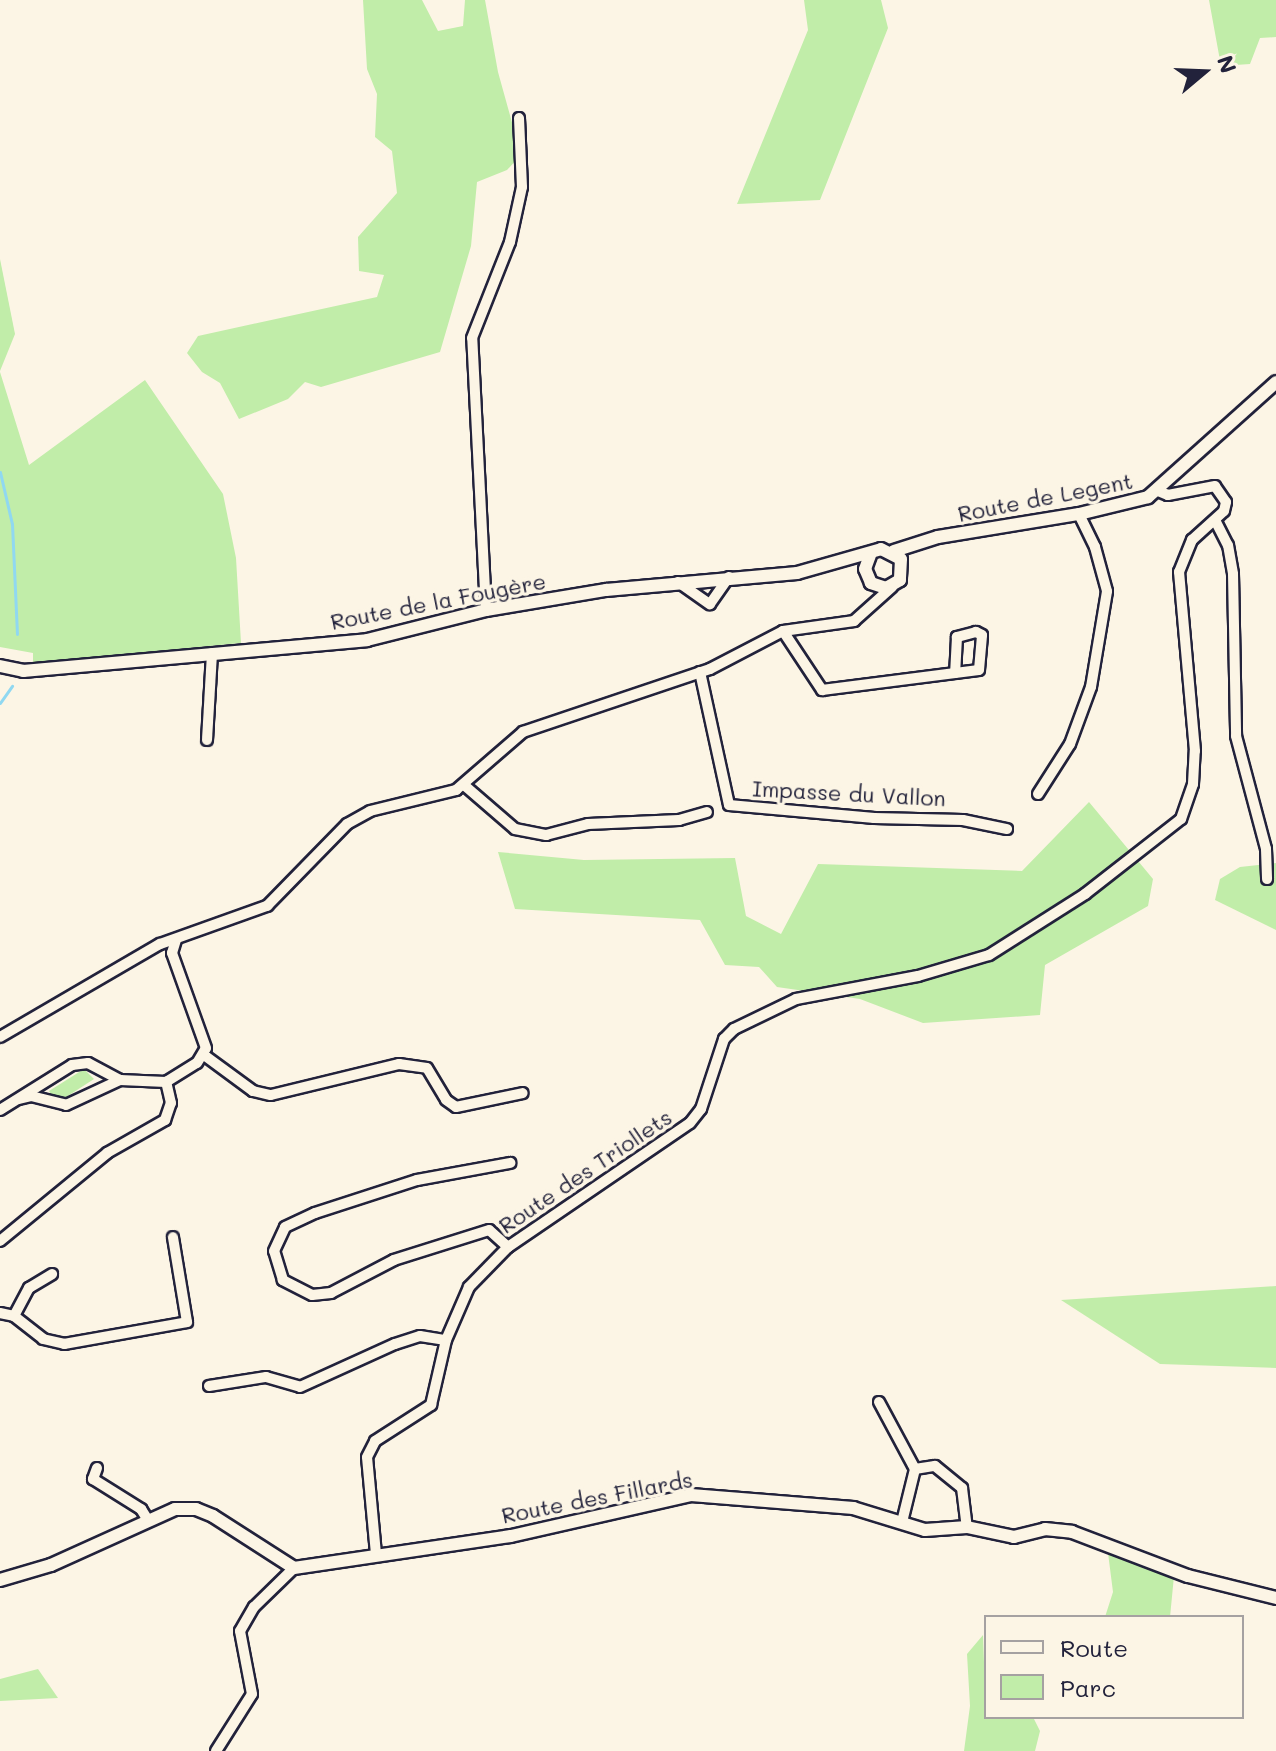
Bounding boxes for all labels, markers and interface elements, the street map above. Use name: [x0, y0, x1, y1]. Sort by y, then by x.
north arrow: [1164, 32, 1244, 112]
text: N: [1211, 51, 1244, 77]
street label: Route de Legent: [955, 467, 1135, 527]
street label: Route de la Fougère: [328, 567, 548, 635]
street label: Impasse du Vallon: [752, 775, 946, 811]
street label: Route des Triollets: [494, 1103, 676, 1239]
street label: Route des Fillards: [499, 1466, 695, 1528]
legend: [984, 1615, 1244, 1719]
text: Route: [1060, 1632, 1128, 1663]
text: Parc: [1060, 1672, 1116, 1703]

